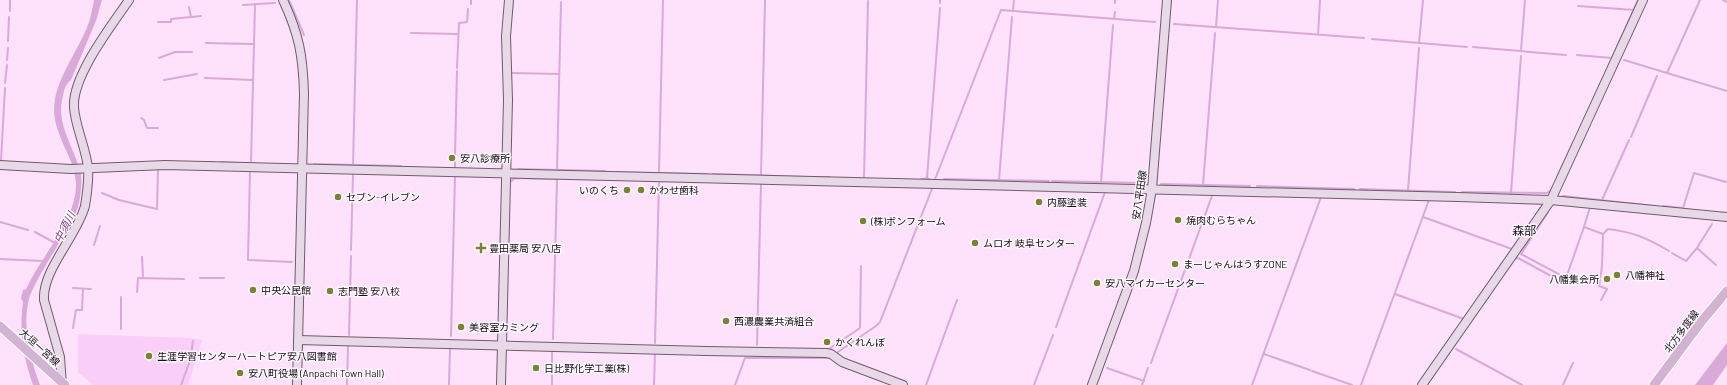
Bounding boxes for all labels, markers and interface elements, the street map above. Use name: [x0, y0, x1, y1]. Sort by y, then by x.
place label: 安八診療所: [460, 152, 510, 164]
marker: 安八診療所: [447, 153, 457, 163]
street label: 安八平田線: [1130, 169, 1148, 221]
place label: いのくち: [579, 184, 619, 196]
place label: かわせ歯科: [649, 184, 699, 196]
marker: いのくち: [622, 185, 632, 195]
marker: かわせ歯科: [636, 185, 646, 195]
place label: セブン-イレブン: [346, 191, 420, 203]
marker: セブン-イレブン: [333, 192, 343, 202]
place label: 内藤塗装: [1047, 196, 1087, 208]
marker: 内藤塗装: [1034, 197, 1044, 207]
water label: 中須川: [51, 208, 78, 245]
place label: 焼肉むらちゃん: [1186, 214, 1256, 226]
place label: (株)ボンフォーム: [870, 215, 946, 227]
marker: 焼肉むらちゃん: [1173, 215, 1183, 225]
marker: (株)ボンフォーム: [858, 216, 868, 226]
district label: 森部: [1512, 223, 1536, 237]
place label: ムロオ 岐阜センター: [983, 237, 1075, 249]
marker: ムロオ 岐阜センター: [970, 238, 980, 248]
place label: 豊田薬局 安八店: [489, 242, 561, 254]
marker: 豊田薬局 安八店: [476, 243, 486, 253]
place label: まーじゃんはうすZONE: [1183, 258, 1287, 270]
marker: まーじゃんはうすZONE: [1170, 259, 1180, 269]
place label: 八幡神社: [1625, 269, 1665, 281]
marker: 八幡神社: [1612, 270, 1622, 280]
place label: 八幡集会所: [1549, 273, 1599, 285]
marker: 八幡集会所: [1602, 274, 1612, 284]
place label: 安八マイカーセンター: [1105, 277, 1205, 289]
marker: 安八マイカーセンター: [1092, 278, 1102, 288]
place label: 中央公民館: [261, 284, 311, 296]
marker: 中央公民館: [248, 285, 258, 295]
place label: 志門塾 安八校: [338, 285, 400, 297]
marker: 志門塾 安八校: [325, 286, 335, 296]
street label: 北方多度線: [1661, 307, 1701, 355]
place label: 西濃農業共済組合: [734, 315, 814, 327]
marker: 西濃農業共済組合: [721, 316, 731, 326]
place label: 美容室カミング: [469, 321, 539, 333]
marker: 美容室カミング: [456, 322, 466, 332]
street label: 大垣一宮線: [17, 326, 63, 368]
place label: かくれんぼ: [835, 336, 885, 348]
marker: かくれんぼ: [822, 337, 832, 347]
place label: 生涯学習センターハートピア安八図書館: [157, 350, 337, 362]
marker: 生涯学習センターハートピア安八図書館: [144, 351, 154, 361]
place label: 日比野化学工業(株): [544, 362, 630, 374]
marker: 日比野化学工業(株): [531, 363, 541, 373]
place label: 安八町役場 (Anpachi Town Hall): [248, 367, 384, 379]
marker: 安八町役場 (Anpachi Town Hall): [235, 368, 245, 378]

